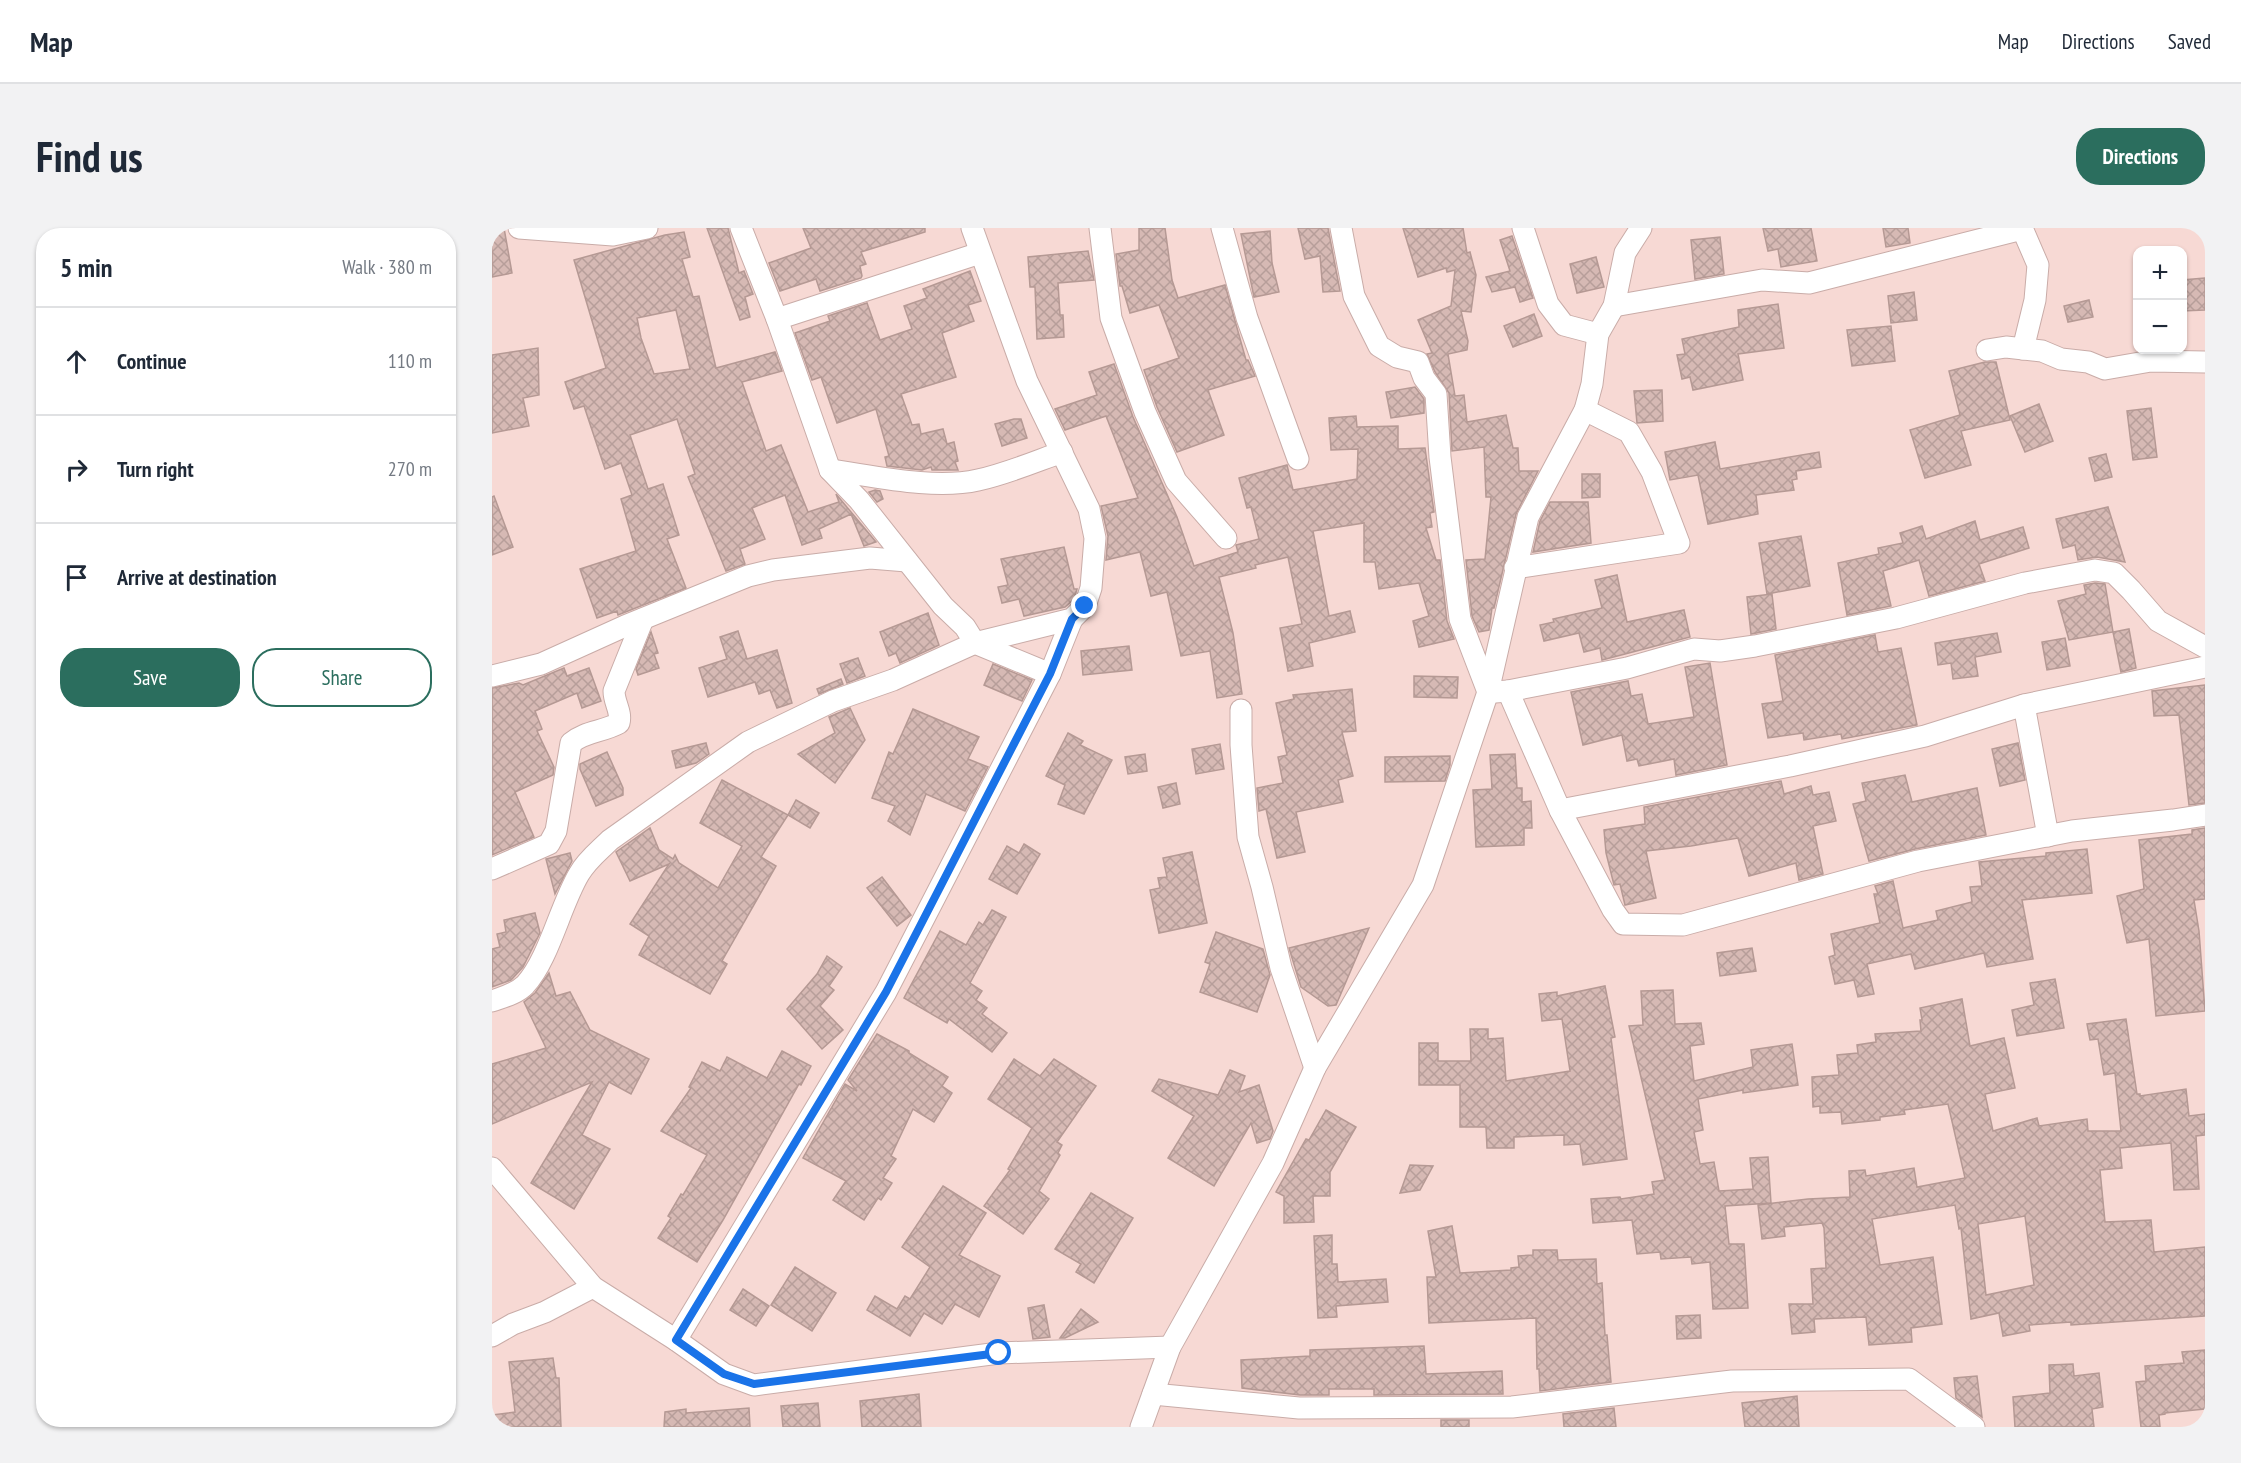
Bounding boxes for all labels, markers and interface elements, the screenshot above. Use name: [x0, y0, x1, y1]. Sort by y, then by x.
text: Map: [30, 23, 73, 60]
text: Map: [1998, 28, 2029, 55]
text: Directions: [2062, 28, 2135, 55]
text: Saved: [2168, 28, 2211, 55]
button: Directions: [2076, 128, 2205, 185]
text: Find us: [36, 129, 143, 184]
map controls: [2133, 246, 2187, 354]
button: +: [2133, 246, 2187, 300]
text: 5 min: [60, 251, 113, 284]
text: Walk · 380 m: [342, 254, 432, 280]
button: −: [2133, 300, 2187, 354]
icon: ahead: [60, 345, 93, 378]
text: Continue: [117, 347, 187, 375]
text: 110 m: [388, 348, 432, 374]
icon: right: [60, 453, 93, 486]
text: Turn right: [117, 455, 194, 483]
text: 270 m: [388, 456, 432, 482]
icon: arrive: [60, 561, 93, 594]
text: Arrive at destination: [117, 563, 277, 591]
route end: [1071, 592, 1097, 618]
button: Save: [60, 648, 240, 707]
button: Share: [252, 648, 432, 707]
route start: [985, 1339, 1011, 1365]

